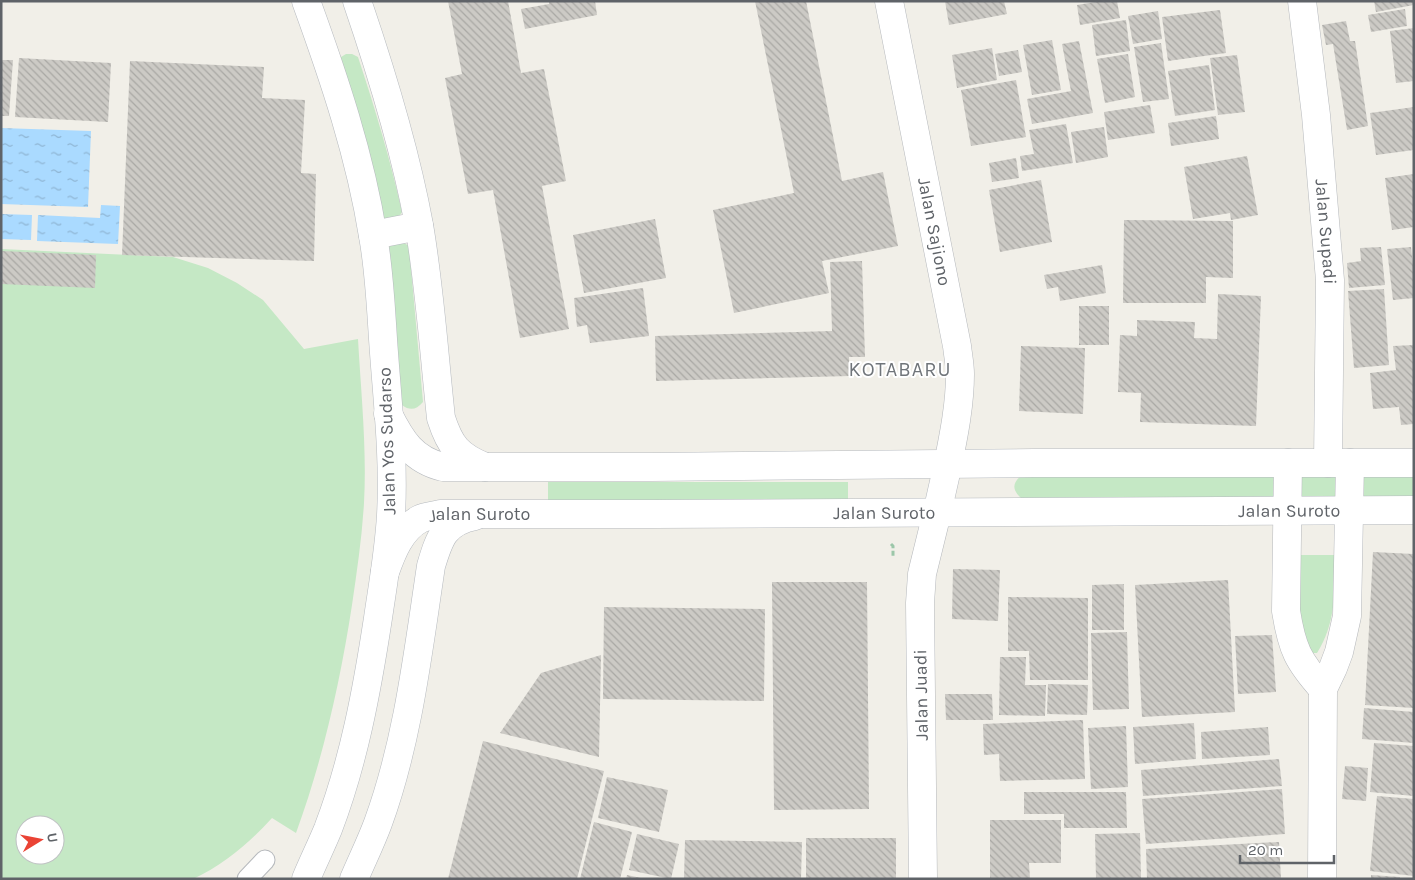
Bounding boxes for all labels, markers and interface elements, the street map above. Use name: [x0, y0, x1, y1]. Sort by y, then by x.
street label: Jalan Sajiono: [913, 176, 956, 288]
street label: Jalan Supadi: [1310, 178, 1341, 284]
district label: KOTABARU: [849, 358, 951, 381]
street label: Jalan Yos Sudarso: [373, 367, 401, 515]
street label: Jalan Suroto: [1238, 499, 1340, 522]
street label: Jalan Suroto: [833, 502, 935, 524]
street label: Jalan Suroto: [427, 503, 530, 527]
street label: Jalan Juadi: [909, 649, 933, 741]
north arrow: [15, 815, 65, 865]
text: U: [43, 832, 62, 844]
scale bar: [1240, 832, 1334, 864]
text: 20 m: [1248, 841, 1283, 859]

